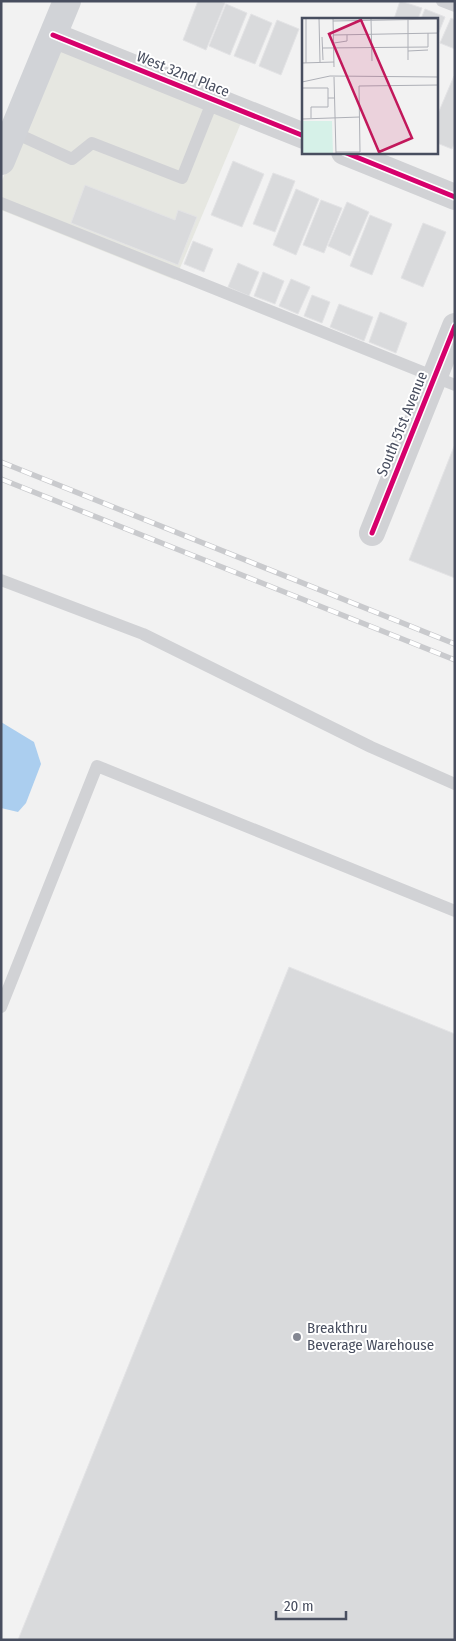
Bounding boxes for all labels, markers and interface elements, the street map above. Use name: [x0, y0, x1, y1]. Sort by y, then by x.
inset map: [302, 18, 438, 154]
street label: West 32nd Place: [134, 47, 232, 101]
street label: South 51st Avenue: [373, 369, 431, 479]
place label: Breakthru Beverage Warehouse: [307, 1319, 434, 1354]
marker: Breakthru Beverage Warehouse: [291, 1331, 303, 1343]
scale bar: [276, 1588, 346, 1620]
text: 20 m: [284, 1597, 314, 1615]

